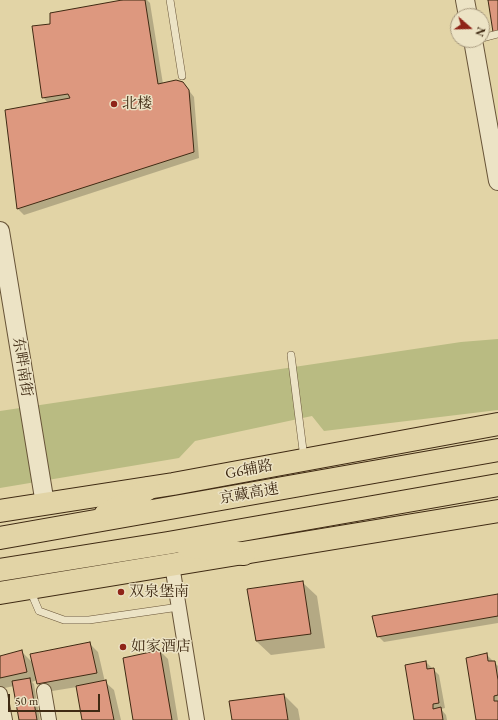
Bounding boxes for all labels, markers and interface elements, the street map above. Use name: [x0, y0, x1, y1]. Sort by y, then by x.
north arrow: [450, 8, 490, 48]
text: N: [472, 25, 488, 38]
place label: 北楼: [122, 95, 152, 113]
marker: 北楼: [109, 99, 119, 109]
street label: 东畔南街: [8, 336, 36, 398]
street label: G6辅路: [224, 457, 274, 483]
street label: 京藏高速: [218, 480, 280, 508]
place label: 双泉堡南: [129, 583, 189, 601]
marker: 双泉堡南: [116, 587, 126, 597]
place label: 如家酒店: [131, 638, 191, 656]
marker: 如家酒店: [118, 642, 128, 652]
scale bar: [10, 686, 102, 712]
text: 50 m: [15, 693, 38, 709]

